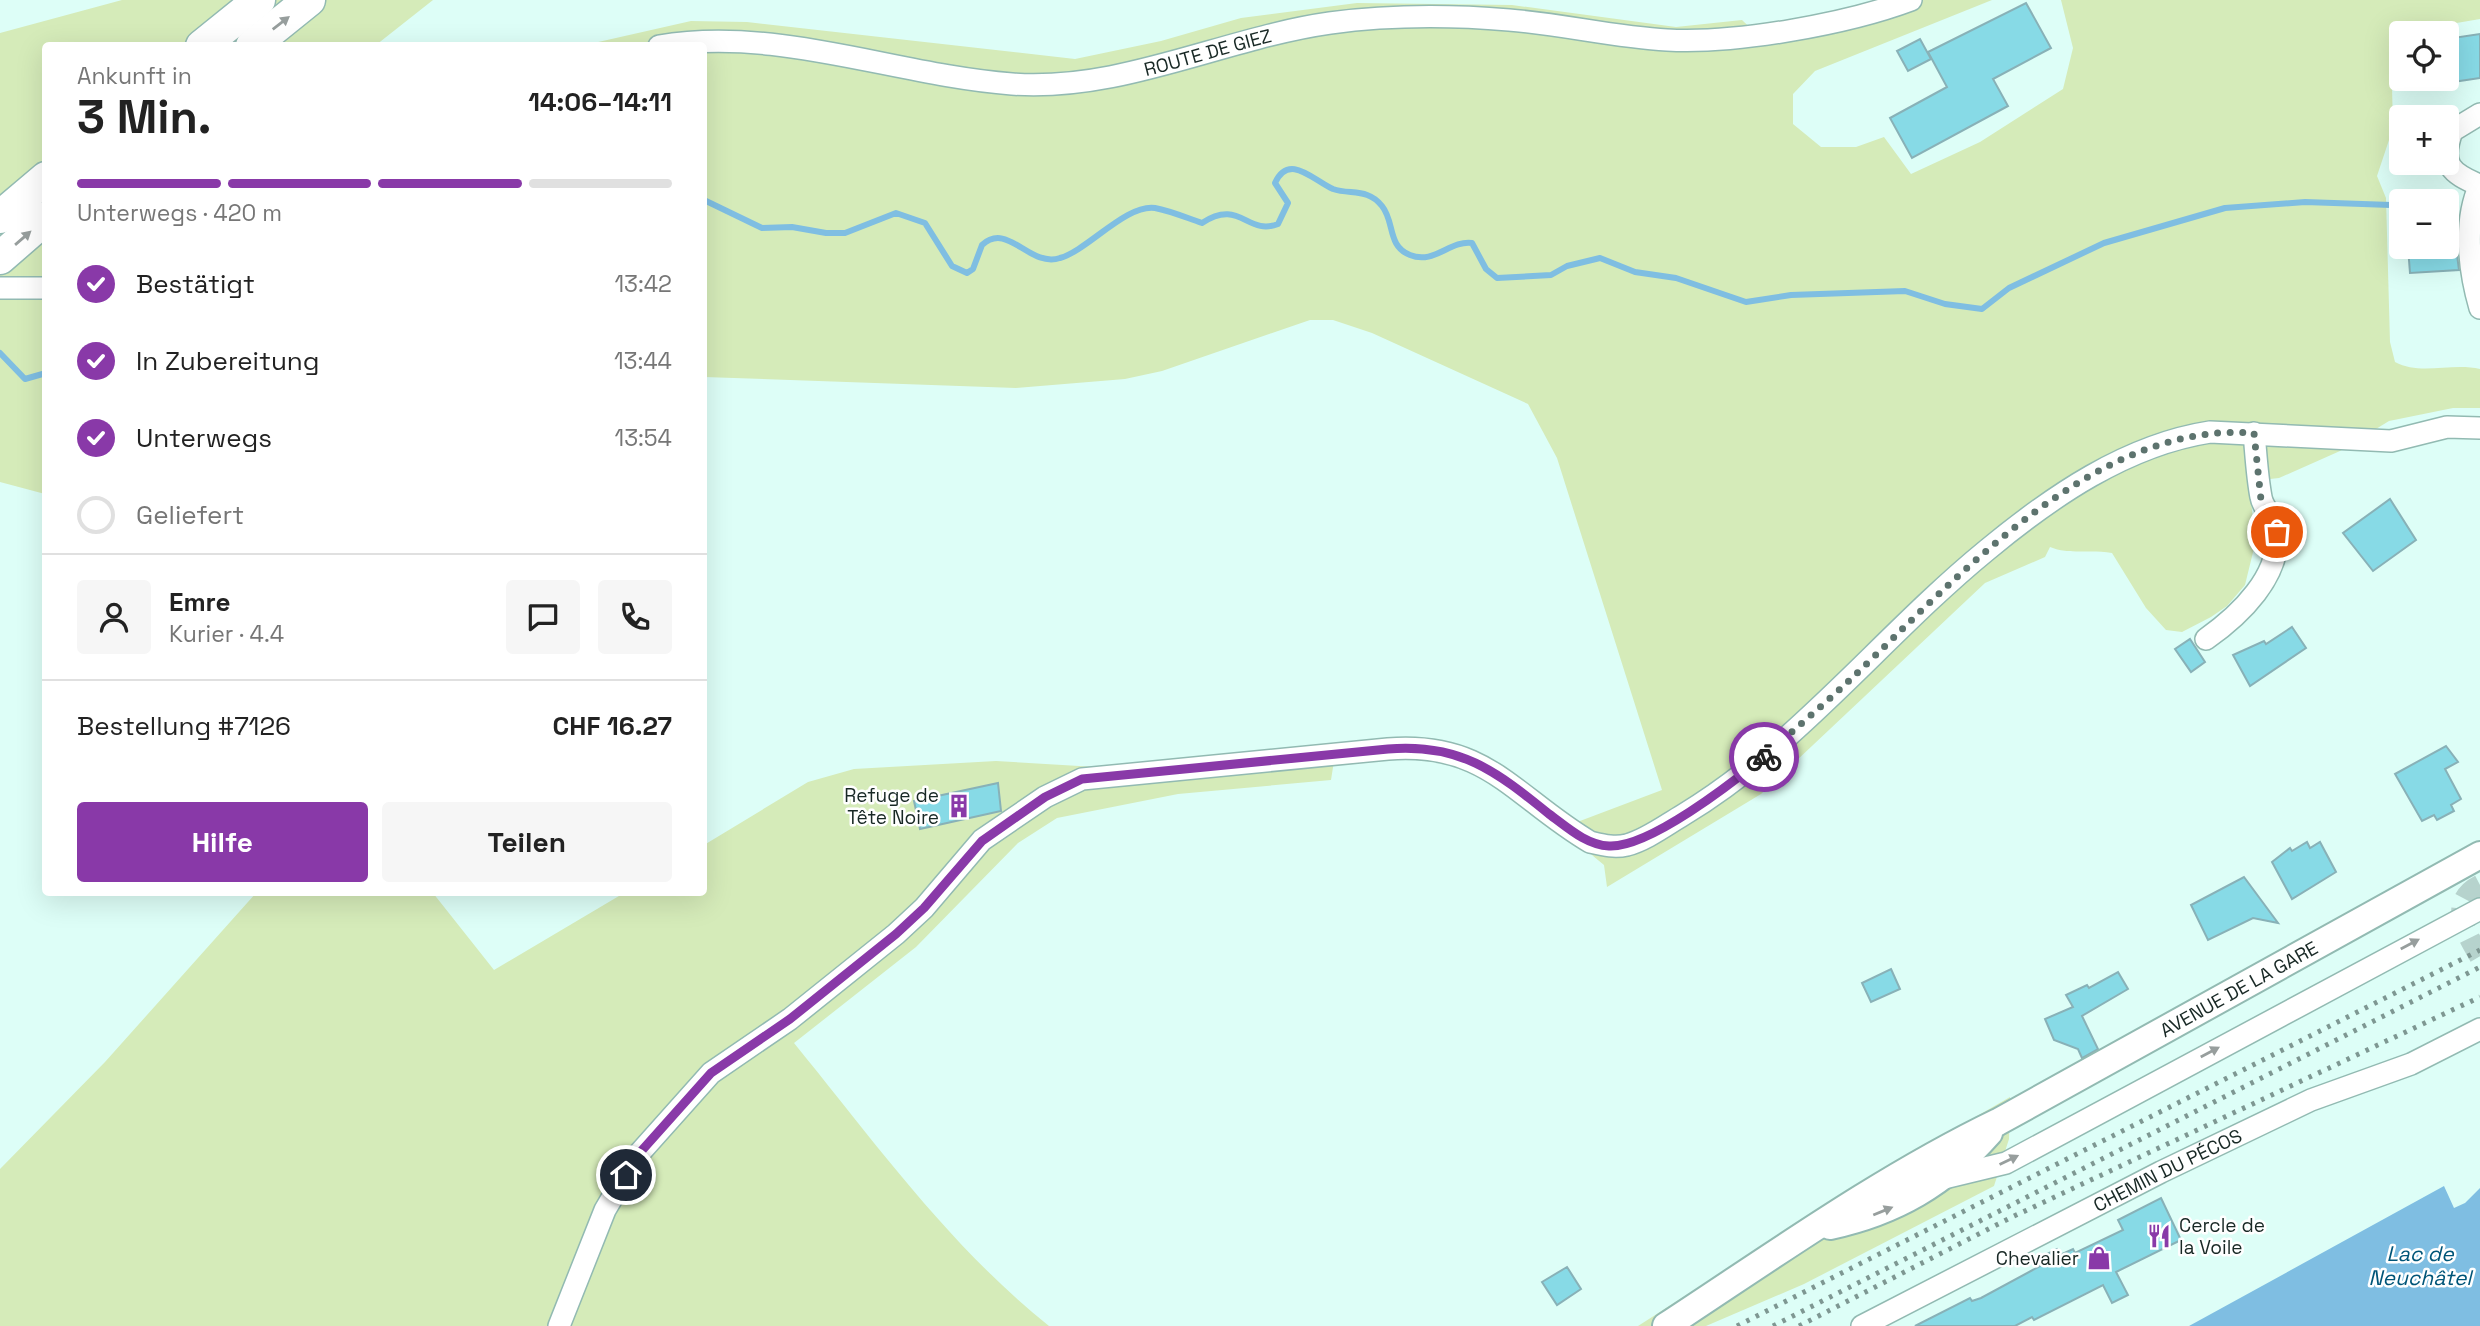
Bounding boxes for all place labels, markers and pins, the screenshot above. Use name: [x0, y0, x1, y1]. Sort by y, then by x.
pin: [2247, 502, 2307, 562]
place label: Refuge de Tête Noire: [844, 783, 939, 830]
building icon: Refuge de Tête Noire: [945, 792, 973, 820]
pin: [596, 1145, 656, 1205]
place label: Cercle de la Voile: [2179, 1213, 2265, 1260]
restaurant icon: Cercle de la Voile: [2145, 1222, 2173, 1250]
shop icon: Chevalier: [2085, 1244, 2113, 1272]
place label: Chevalier: [1996, 1246, 2079, 1271]

